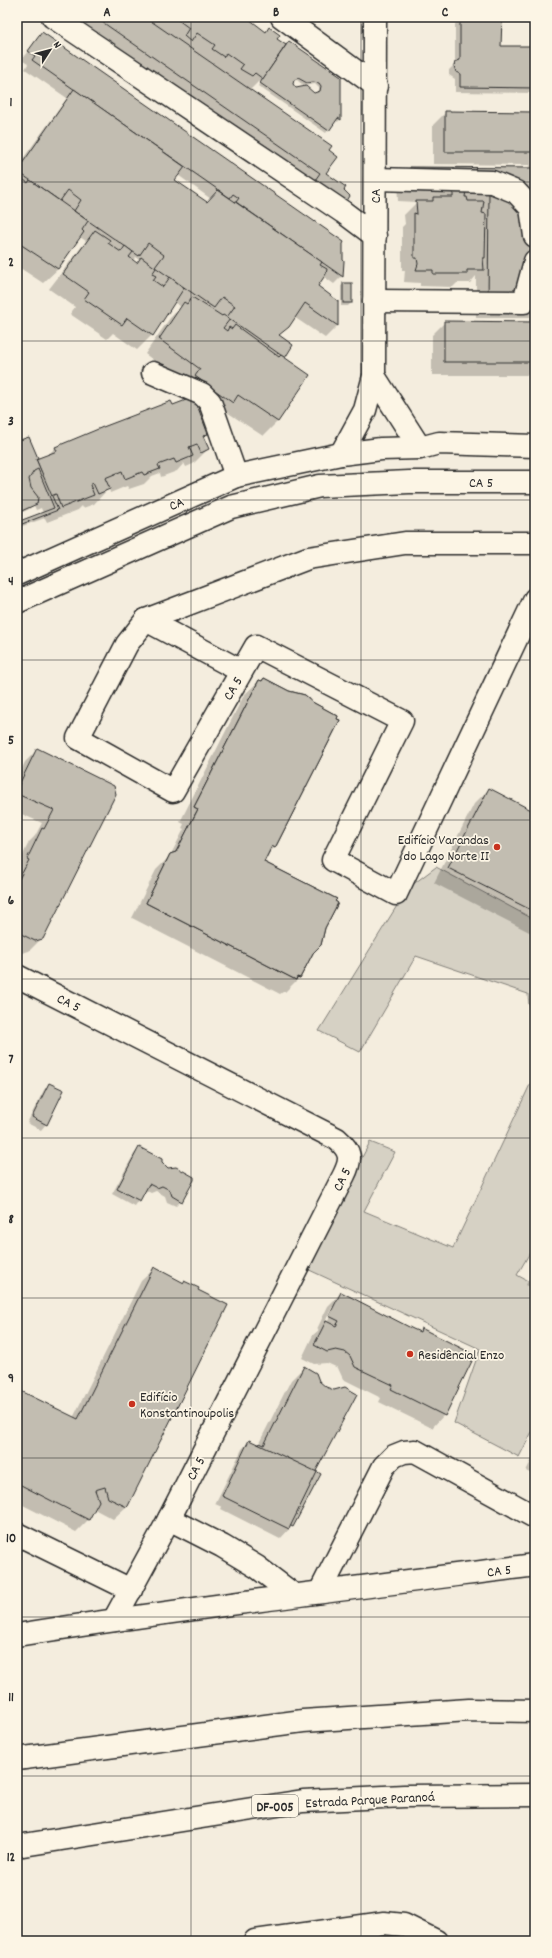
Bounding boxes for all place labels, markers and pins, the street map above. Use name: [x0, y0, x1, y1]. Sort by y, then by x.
place label: Edifício Varandas do Lago Norte II: [398, 831, 490, 867]
marker: Edifício Varandas do Lago Norte II: [492, 842, 502, 852]
place label: Residêncial Enzo: [418, 1346, 504, 1366]
marker: Residêncial Enzo: [405, 1349, 415, 1359]
place label: Edifício Konstantinoupolis: [140, 1388, 234, 1424]
marker: Edifício Konstantinoupolis: [127, 1399, 137, 1409]

